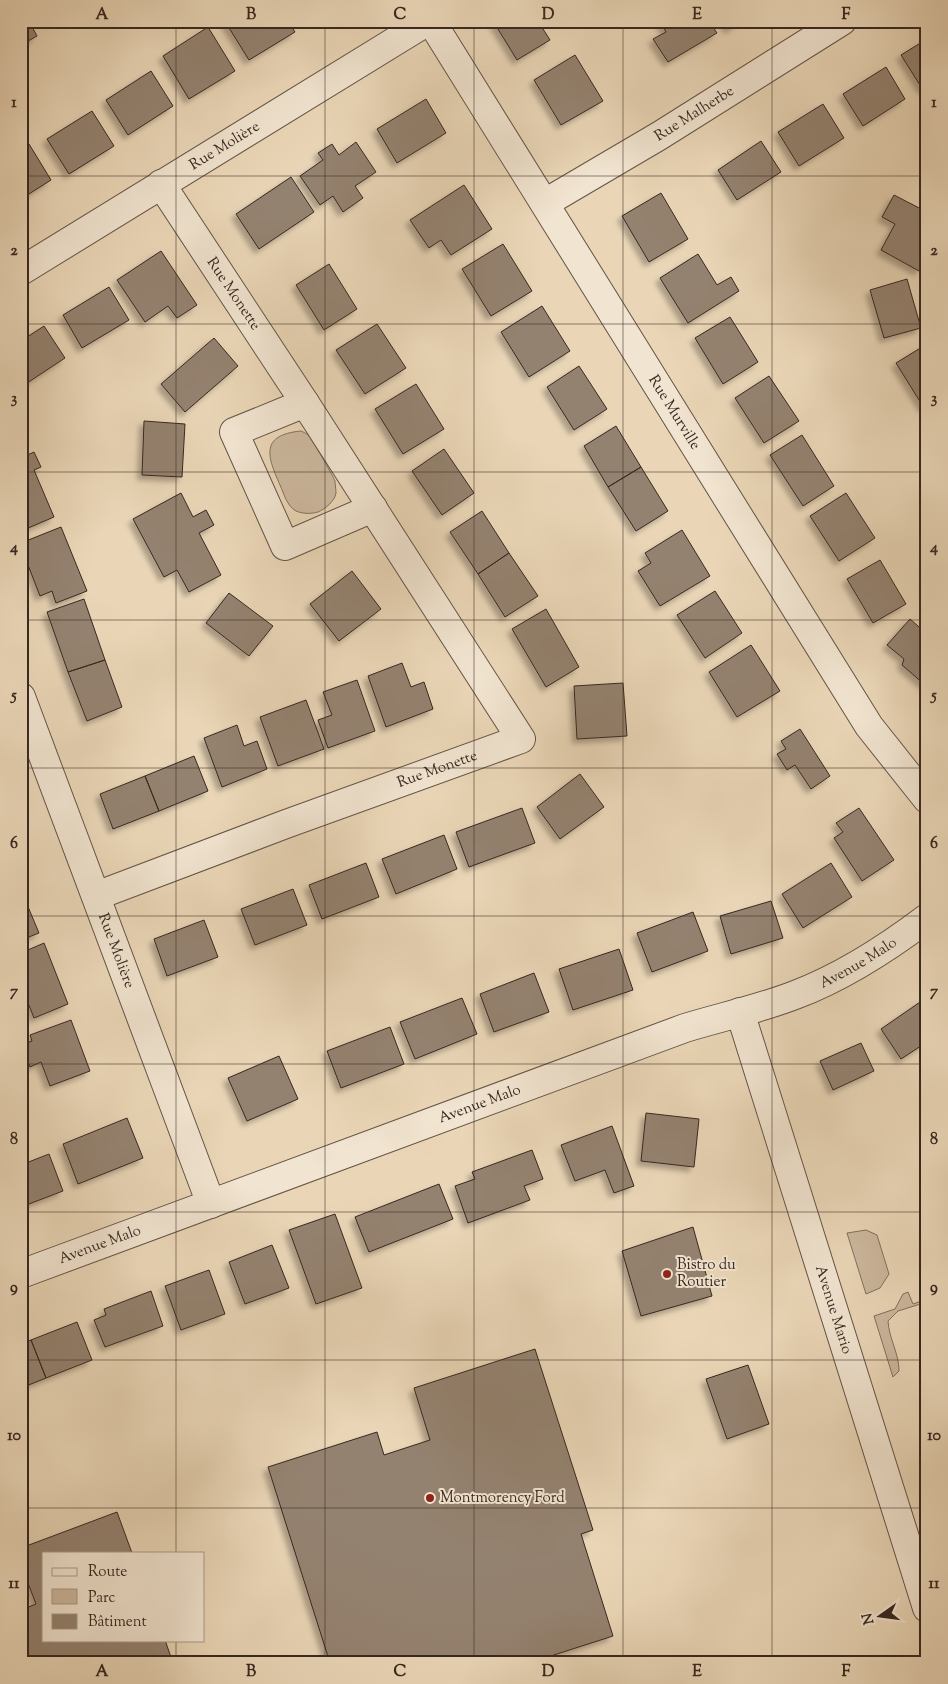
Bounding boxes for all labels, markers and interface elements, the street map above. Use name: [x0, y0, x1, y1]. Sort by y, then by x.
text: A: [96, 4, 109, 27]
text: B: [246, 4, 256, 27]
text: C: [394, 4, 407, 27]
text: D: [542, 4, 555, 27]
text: E: [692, 4, 702, 27]
text: F: [842, 4, 851, 27]
street label: Rue Malherbe: [650, 81, 738, 147]
text: 1: [11, 92, 17, 115]
text: 1: [931, 92, 937, 115]
street label: Rue Molière: [186, 116, 264, 176]
text: 2: [10, 240, 18, 263]
text: 2: [930, 240, 938, 263]
street label: Rue Monette: [201, 253, 265, 335]
street label: Rue Murville: [643, 371, 705, 454]
text: 3: [11, 388, 18, 411]
text: 3: [931, 388, 938, 411]
text: 4: [9, 537, 18, 560]
text: 4: [929, 537, 938, 560]
text: 5: [9, 685, 17, 708]
text: 5: [929, 685, 937, 708]
street label: Rue Monette: [394, 745, 480, 793]
text: 6: [10, 833, 18, 856]
text: 6: [930, 833, 938, 856]
street label: Rue Molière: [92, 910, 140, 991]
street label: Avenue Malo: [816, 932, 901, 994]
text: 7: [10, 981, 19, 1004]
text: 7: [930, 981, 939, 1004]
street label: Avenue Malo: [435, 1079, 524, 1129]
text: 8: [10, 1129, 18, 1152]
text: 8: [930, 1129, 938, 1152]
street label: Avenue Malo: [56, 1220, 144, 1270]
place label: Bistro du Routier: [677, 1255, 736, 1293]
street label: Avenue Mario: [810, 1263, 857, 1357]
marker: Bistro du Routier: [661, 1268, 673, 1280]
text: 9: [10, 1277, 18, 1300]
text: 9: [930, 1277, 938, 1300]
text: 10: [7, 1425, 21, 1448]
text: 10: [927, 1425, 941, 1448]
place label: Montmorency Ford: [440, 1488, 565, 1509]
marker: Montmorency Ford: [424, 1492, 436, 1504]
legend: [42, 1552, 205, 1642]
text: Route: [88, 1562, 127, 1583]
text: 11: [9, 1573, 20, 1596]
text: 11: [929, 1573, 940, 1596]
text: Parc: [88, 1588, 116, 1609]
north arrow: [856, 1592, 906, 1642]
text: N: [858, 1611, 880, 1627]
text: Bâtiment: [88, 1612, 147, 1633]
text: A: [96, 1661, 109, 1684]
text: B: [246, 1661, 256, 1684]
text: C: [394, 1661, 407, 1684]
text: D: [542, 1661, 555, 1684]
text: E: [692, 1661, 702, 1684]
text: F: [842, 1661, 851, 1684]

